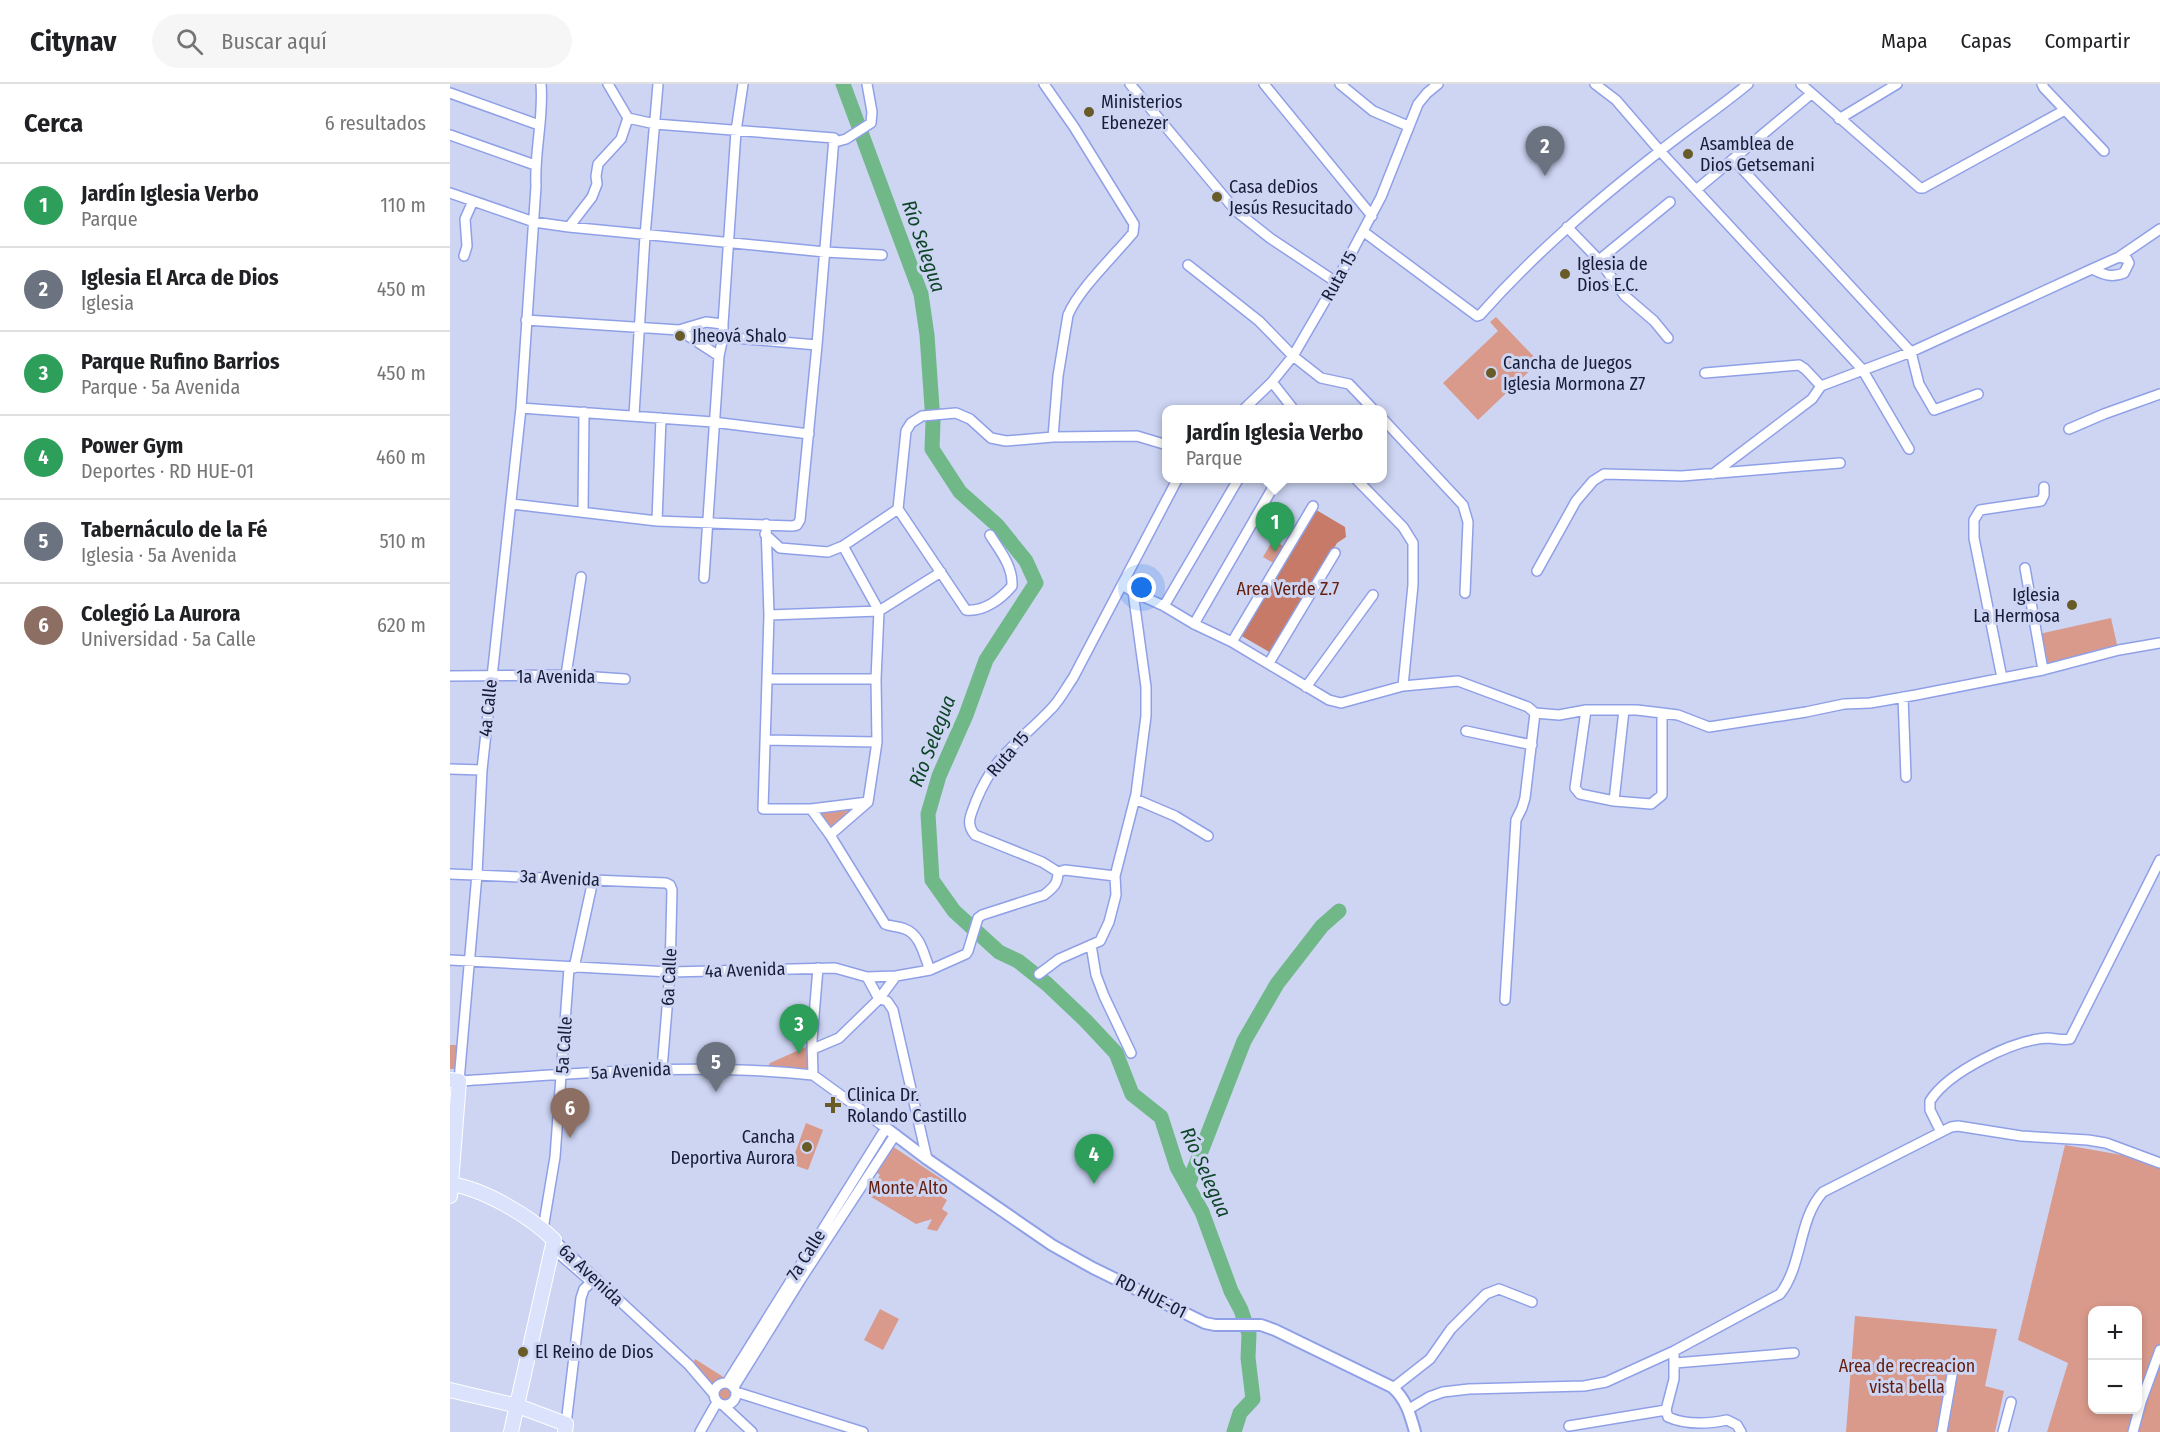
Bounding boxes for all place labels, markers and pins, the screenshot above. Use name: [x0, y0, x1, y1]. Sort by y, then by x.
place label: Ministerios Ebenezer: [1101, 91, 1183, 134]
marker: Ministerios Ebenezer: [1082, 105, 1096, 119]
pin: 2: [1526, 126, 1564, 176]
place label: Asamblea de Dios Getsemani: [1700, 133, 1815, 176]
marker: Asamblea de Dios Getsemani: [1681, 147, 1695, 161]
place label: Casa deDios Jesús Resucitado: [1229, 176, 1353, 219]
marker: Casa deDios Jesús Resucitado: [1210, 190, 1224, 204]
place label: Iglesia de Dios E.C.: [1577, 253, 1648, 296]
marker: Iglesia de Dios E.C.: [1558, 267, 1572, 281]
place label: Jheová Shalo: [692, 325, 787, 347]
marker: Jheová Shalo: [673, 329, 687, 343]
place label: Cancha de Juegos Iglesia Mormona Z7: [1503, 352, 1645, 395]
marker: Cancha de Juegos Iglesia Mormona Z7: [1484, 366, 1498, 380]
pin: 1: [1256, 502, 1294, 552]
place label: Iglesia La Hermosa: [1973, 584, 2060, 627]
marker: Iglesia La Hermosa: [2065, 598, 2079, 612]
pin: 3: [780, 1004, 818, 1054]
pin: 5: [696, 1042, 736, 1092]
place label: Clinica Dr. Rolando Castillo: [847, 1084, 967, 1127]
pin: 6: [550, 1088, 590, 1138]
marker: Clinica Dr. Rolando Castillo: [824, 1096, 842, 1114]
place label: Cancha Deportiva Aurora: [670, 1126, 795, 1169]
pin: 4: [1074, 1134, 1114, 1184]
marker: Cancha Deportiva Aurora: [800, 1140, 814, 1154]
place label: El Reino de Dios: [535, 1341, 654, 1363]
marker: El Reino de Dios: [516, 1345, 530, 1359]

